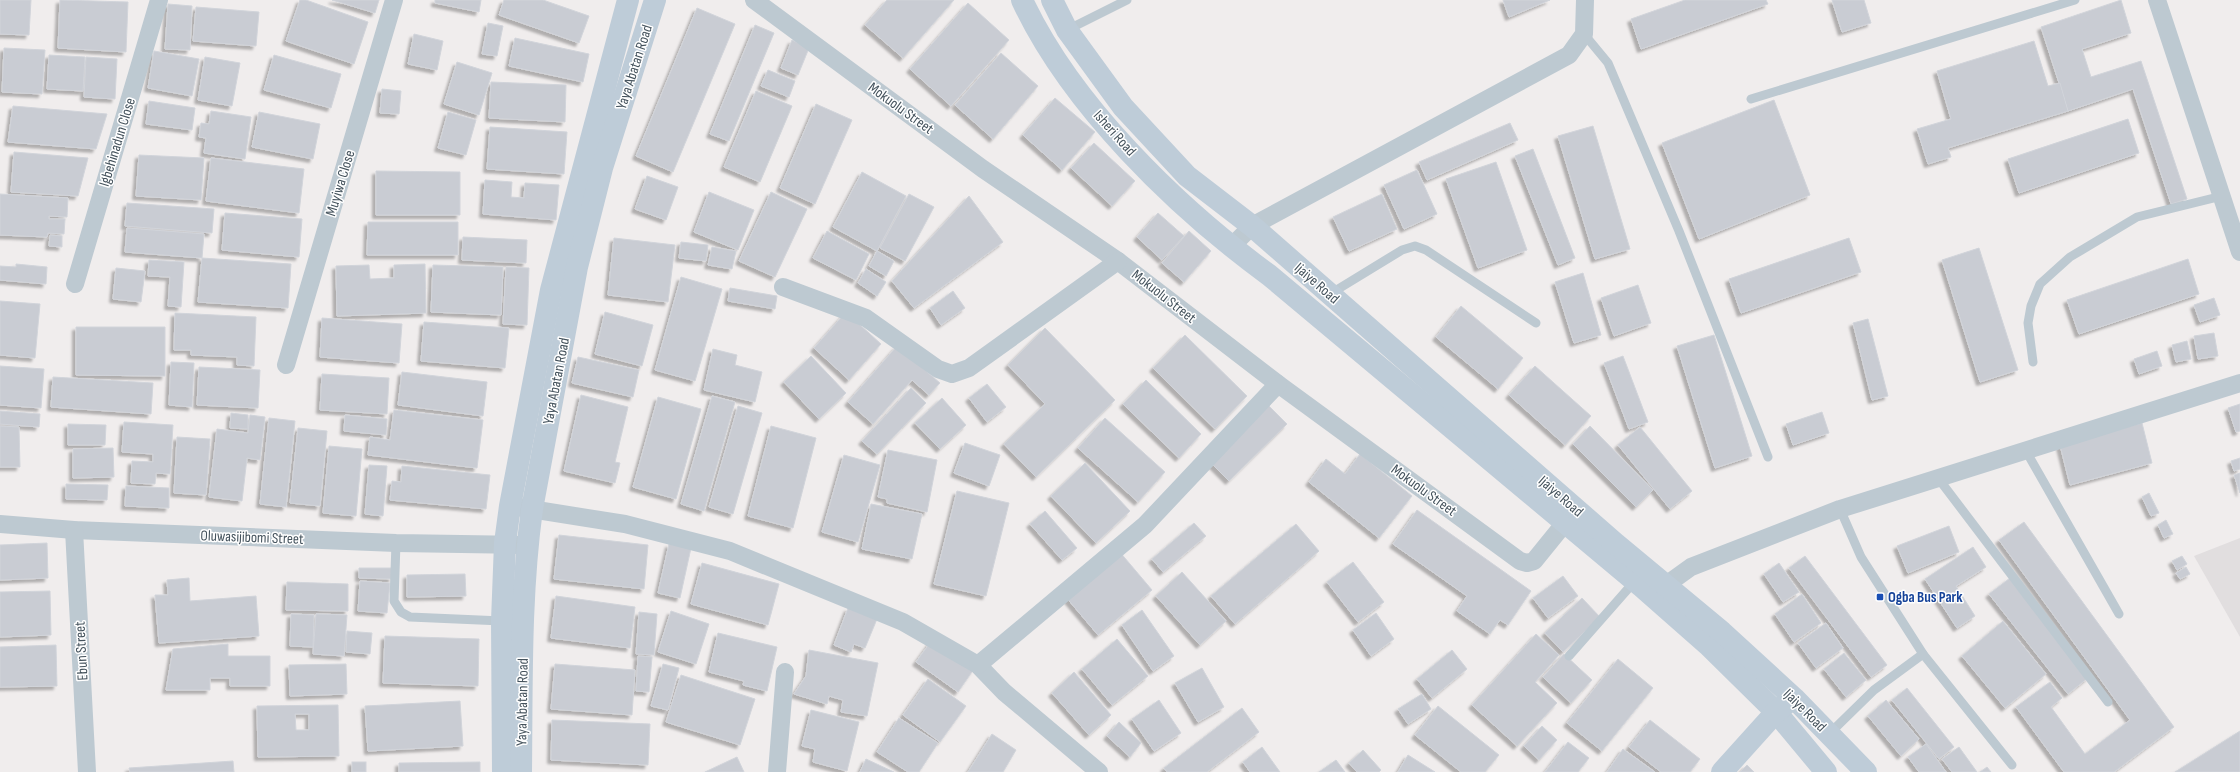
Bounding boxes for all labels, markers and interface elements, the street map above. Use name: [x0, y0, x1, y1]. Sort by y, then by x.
street label: Yaya Abatan Road: [612, 23, 657, 112]
street label: Mokuolu Street: [864, 78, 938, 139]
street label: Igbehinadun Close: [95, 96, 140, 189]
street label: Isheri Road: [1089, 106, 1140, 160]
street label: Muyiwa Close: [321, 148, 359, 218]
street label: Ijaiye Road: [1290, 259, 1343, 308]
street label: Mokuolu Street: [1128, 265, 1200, 328]
street label: Yaya Abatan Road: [539, 336, 574, 426]
street label: Mokuolu Street: [1387, 460, 1461, 521]
street label: Ijaiye Road: [1534, 472, 1587, 521]
street label: Oluwasijibomi Street: [200, 526, 304, 549]
place label: Ogba Bus Park: [1888, 588, 1963, 607]
marker: Ogba Bus Park: [1875, 592, 1885, 602]
street label: Ebun Street: [70, 621, 93, 681]
street label: Yaya Abatan Road: [512, 658, 533, 746]
street label: Ijaiye Road: [1779, 685, 1830, 736]

